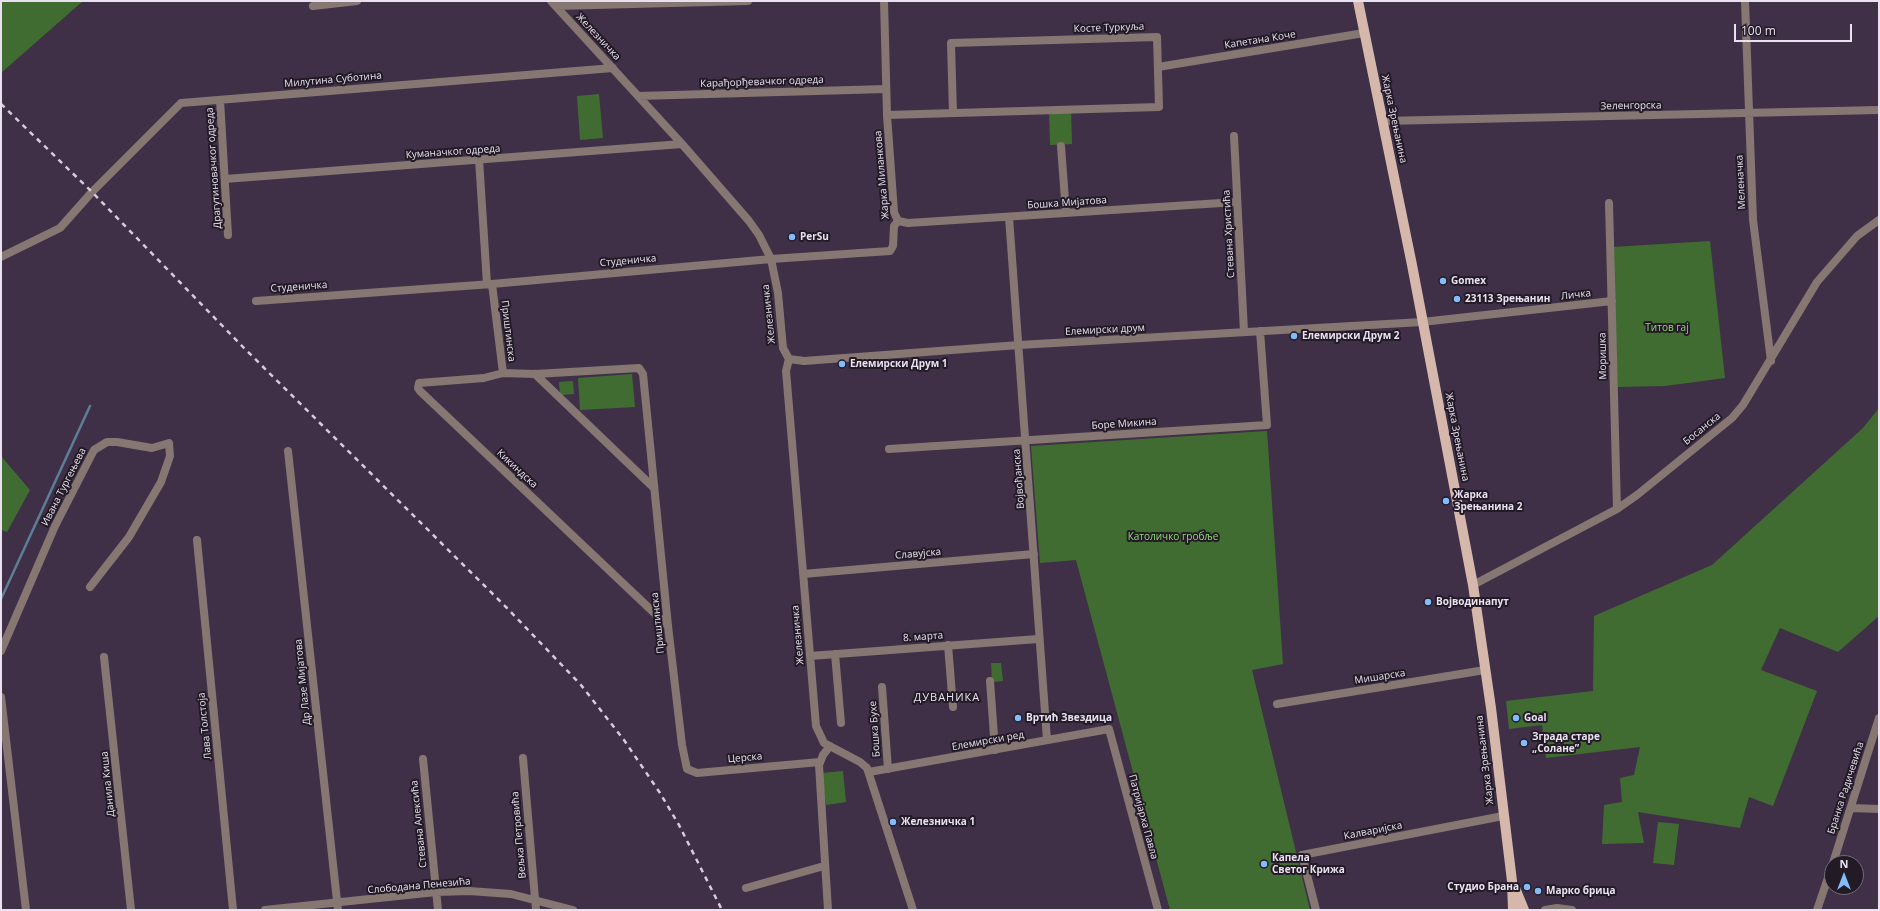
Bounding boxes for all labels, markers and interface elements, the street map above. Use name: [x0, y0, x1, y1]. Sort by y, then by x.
street label: Железничка: [573, 11, 623, 63]
scale bar: [1736, 16, 1854, 42]
street label: Косте Туркуља: [1074, 21, 1144, 35]
text: 100 m: [1741, 22, 1776, 39]
street label: Капетана Коче: [1223, 28, 1297, 52]
street label: Милутина Суботина: [284, 70, 382, 90]
street label: Карађорђевачког одреда: [700, 74, 824, 90]
street label: Жарка Зрењанина: [1379, 74, 1409, 164]
street label: Зеленгорска: [1600, 99, 1662, 113]
street label: Драгутиновачког одреда: [204, 107, 224, 229]
street label: Жарка Миланкова: [872, 130, 892, 220]
street label: Куманачког одреда: [405, 143, 501, 161]
street label: Меленачка: [1734, 154, 1748, 210]
street label: Стевана Христића: [1221, 190, 1237, 278]
street label: Бошка Мијатова: [1027, 194, 1107, 212]
place label: PerSu: [800, 231, 829, 243]
marker: PerSu: [787, 232, 797, 242]
street label: Студеничка: [599, 253, 657, 269]
place label: Gomex: [1451, 275, 1486, 287]
marker: Gomex: [1438, 276, 1448, 286]
street label: Студеничка: [270, 279, 328, 295]
street label: Железничка: [760, 284, 778, 344]
street label: Личка: [1560, 287, 1592, 303]
place label: 23113 Зрењанин: [1465, 293, 1550, 305]
marker: 23113 Зрењанин: [1452, 294, 1462, 304]
street label: Приштинска: [498, 300, 518, 362]
street label: Елемирски друм: [1065, 322, 1145, 338]
park label: Титов гај: [1645, 322, 1689, 334]
place label: Елемирски Друм 2: [1302, 330, 1399, 342]
marker: Елемирски Друм 2: [1289, 331, 1299, 341]
street label: Моришка: [1597, 332, 1609, 380]
place label: Елемирски Друм 1: [850, 358, 947, 370]
marker: Елемирски Друм 1: [837, 359, 847, 369]
street label: Жарка Зрењанина: [1443, 392, 1471, 482]
street label: Босанска: [1681, 410, 1723, 448]
street label: Боре Микина: [1091, 416, 1157, 432]
street label: Ивана Тургењева: [39, 446, 89, 528]
street label: Кикиндска: [494, 447, 540, 491]
street label: Војвођанска: [1011, 449, 1027, 509]
place label: Жарка Зрењанина 2: [1454, 489, 1522, 512]
marker: Жарка Зрењанина 2: [1441, 496, 1451, 506]
park label: Католичко гробље: [1128, 531, 1218, 543]
street label: Славујска: [894, 546, 942, 562]
street label: Приштинска: [649, 592, 667, 654]
place label: Војводинапут: [1436, 596, 1509, 608]
marker: Војводинапут: [1423, 597, 1433, 607]
street label: Железничка: [789, 605, 807, 665]
street label: 8. марта: [903, 630, 943, 644]
street label: Др Лазе Мијатова: [293, 638, 313, 726]
street label: Мишарска: [1354, 667, 1406, 687]
district label: ДУВАНИКА: [914, 691, 980, 705]
street label: Лава Толстоја: [196, 692, 214, 760]
street label: Бошка Бухе: [867, 700, 883, 758]
place label: Вртић Звездица: [1026, 712, 1112, 724]
place label: Goal: [1524, 712, 1547, 724]
marker: Вртић Звездица: [1013, 713, 1023, 723]
marker: Goal: [1511, 713, 1521, 723]
street label: Жарка Зрењанина: [1474, 715, 1496, 805]
street label: Елемирски ред: [951, 729, 1025, 753]
place label: Зграда старе „Солане”: [1532, 731, 1600, 754]
marker: Зграда старе „Солане”: [1519, 738, 1529, 748]
street label: Бранка Радичевића: [1825, 740, 1867, 836]
street label: Данила Киша: [99, 751, 117, 817]
street label: Церска: [727, 751, 763, 765]
street label: Патријарха Павла: [1126, 773, 1160, 861]
street label: Стевана Алексића: [408, 780, 430, 868]
street label: Вељка Петровића: [509, 791, 529, 879]
place label: Железничка 1: [901, 816, 975, 828]
marker: Железничка 1: [888, 817, 898, 827]
street label: Калваријска: [1343, 819, 1403, 843]
place label: Капела Светог Крижа: [1272, 852, 1345, 876]
north arrow: [1824, 855, 1864, 895]
text: N: [1840, 856, 1848, 871]
marker: Капела Светог Крижа: [1259, 859, 1269, 869]
street label: Слободана Пенезића: [367, 876, 471, 896]
place label: Студио Брана: [1447, 881, 1519, 893]
marker: Студио Брана: [1522, 882, 1532, 892]
place label: Марко брица: [1546, 885, 1615, 897]
marker: Марко брица: [1533, 886, 1543, 896]

